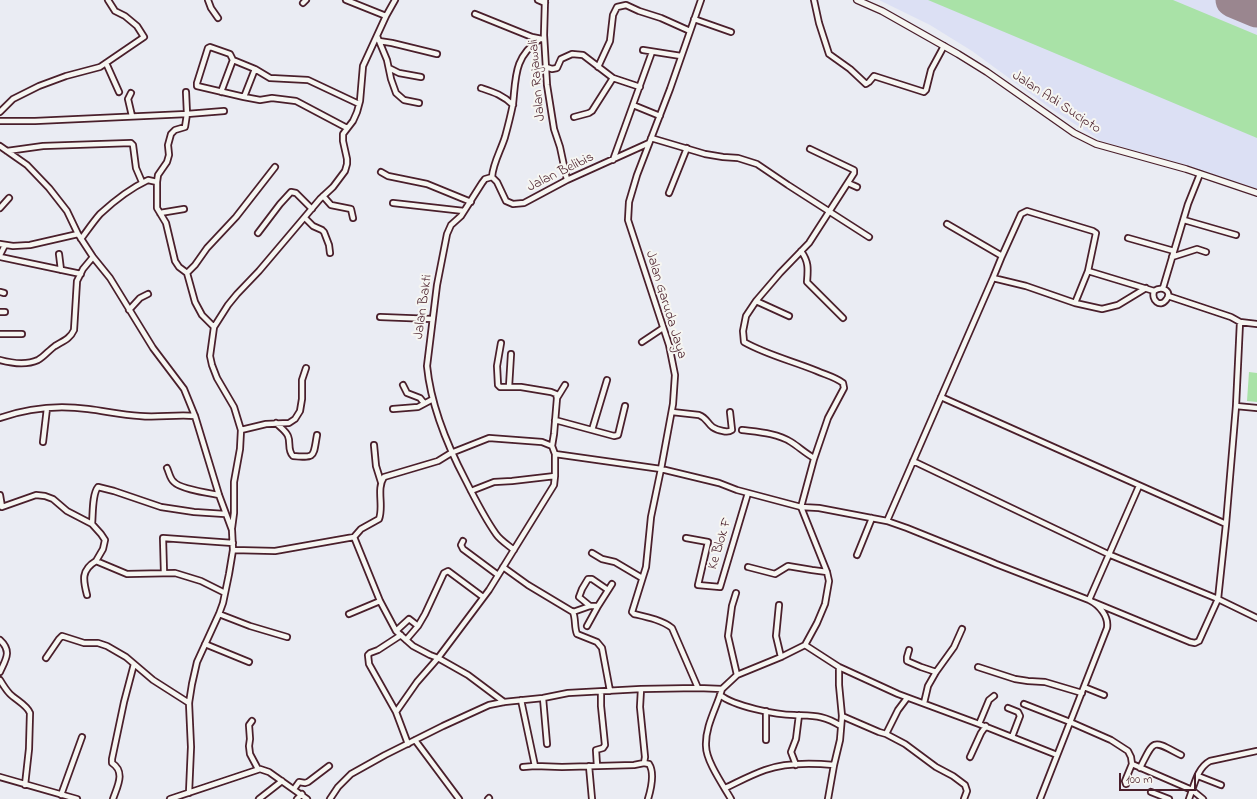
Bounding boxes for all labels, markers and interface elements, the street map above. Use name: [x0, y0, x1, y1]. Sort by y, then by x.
street label: Jalan Rajawali: [526, 38, 550, 122]
street label: Jalan Adi Sucipto: [1008, 68, 1104, 138]
street label: Jalan Belibis: [525, 150, 597, 196]
street label: Jalan Garuda Jaya: [641, 249, 689, 361]
street label: Jalan Bakti: [411, 274, 437, 340]
street label: Ke Blok F: [705, 516, 737, 572]
scale bar: [1121, 765, 1198, 791]
text: 100 m: [1126, 771, 1153, 789]

